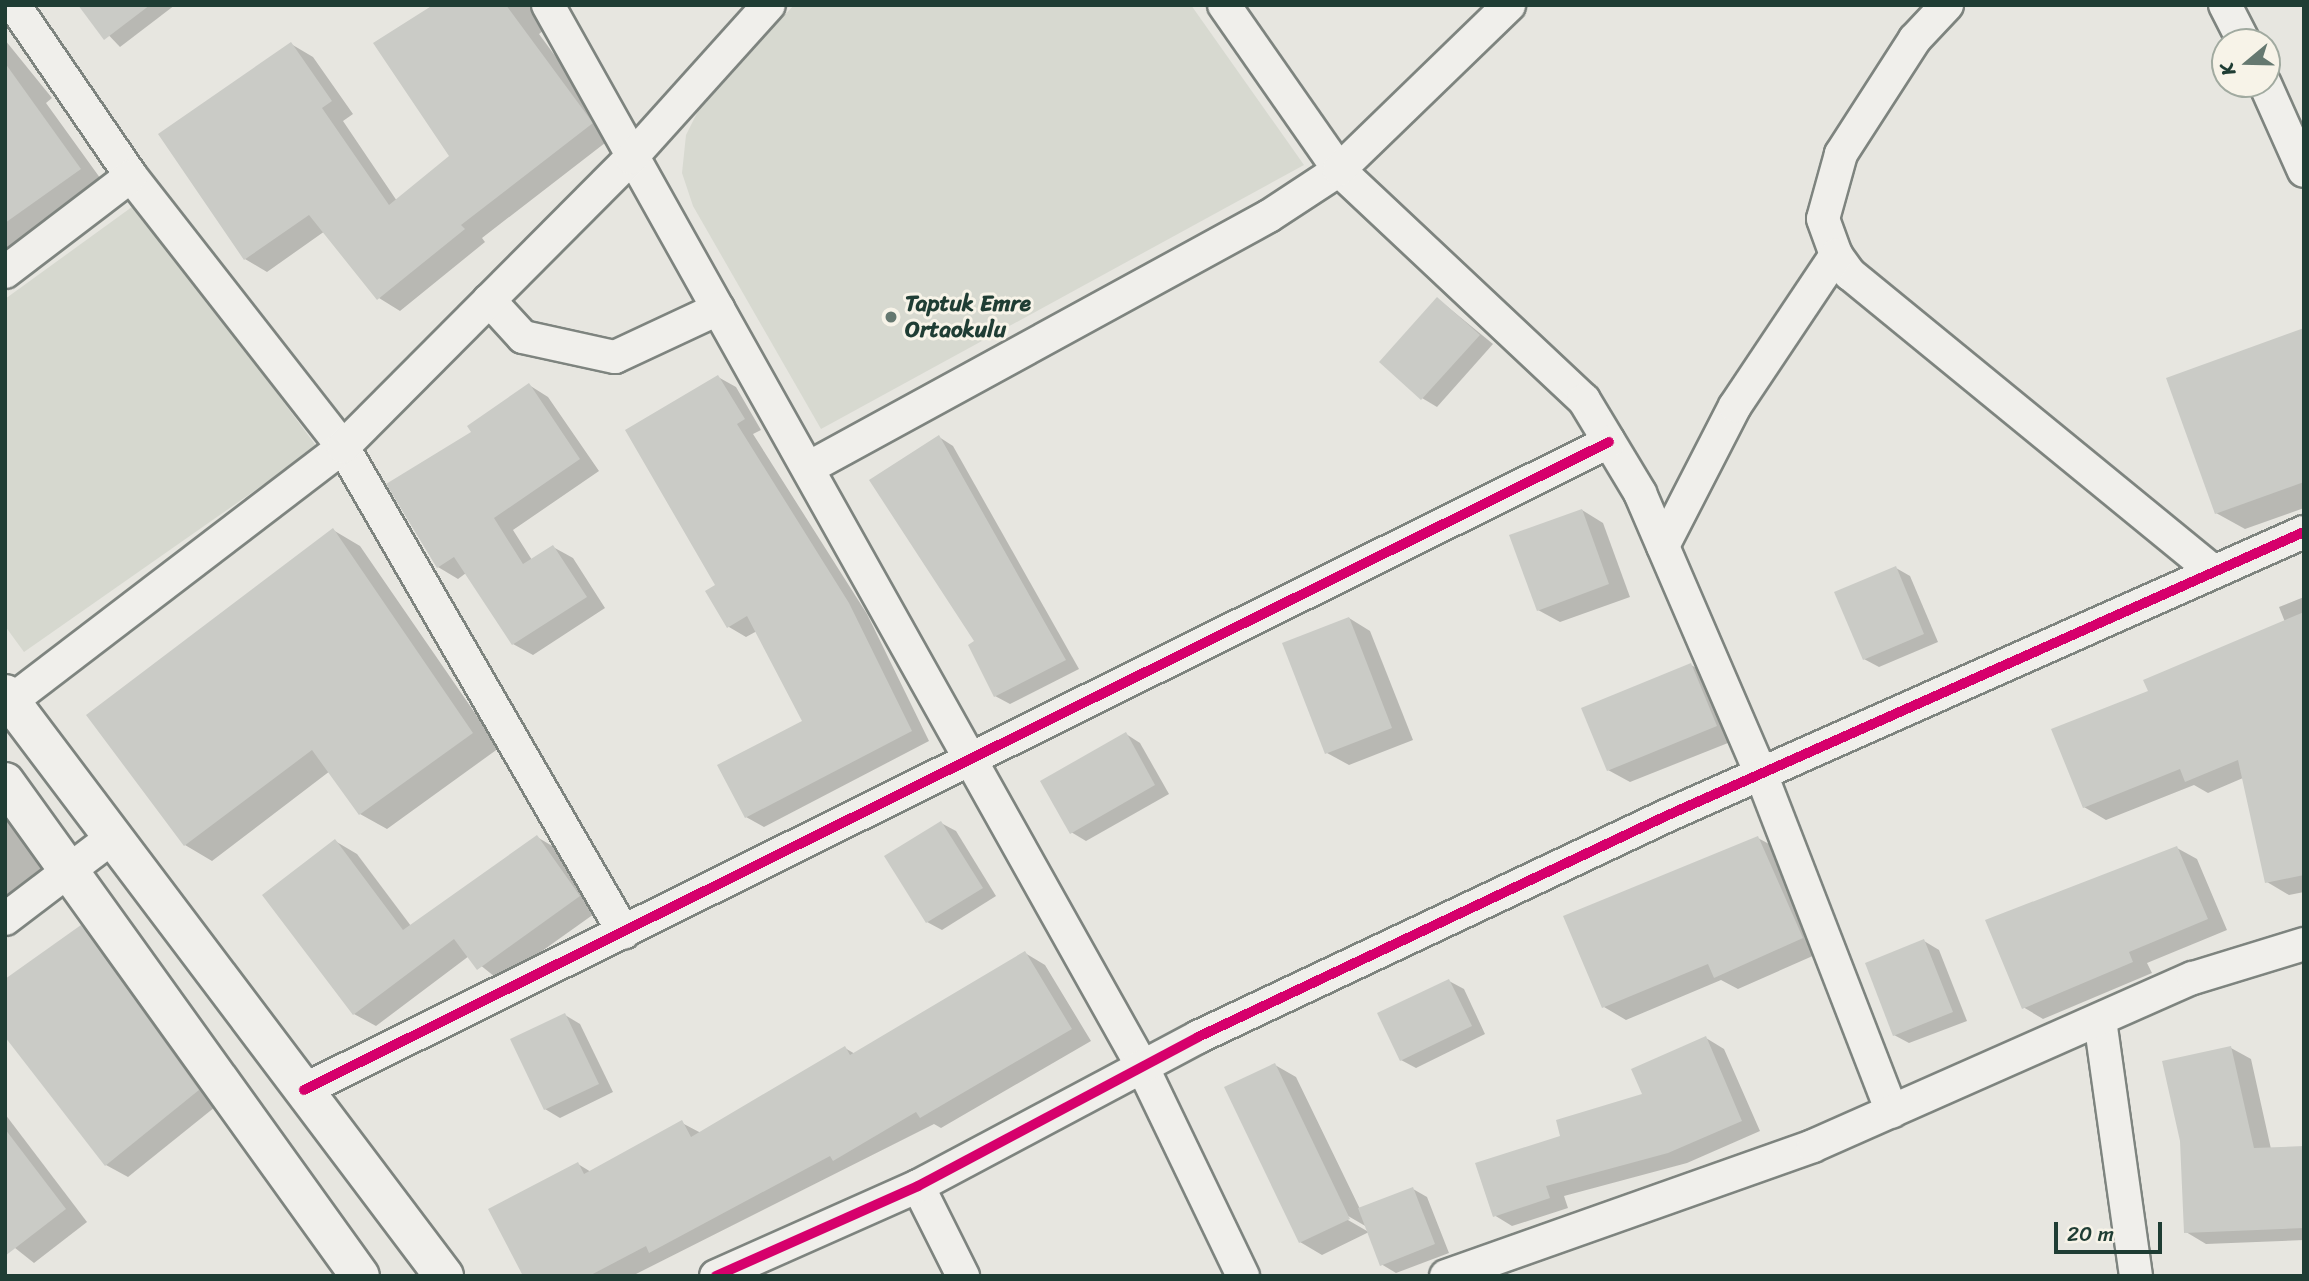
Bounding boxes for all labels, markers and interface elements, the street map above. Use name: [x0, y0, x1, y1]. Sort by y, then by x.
north arrow: [2211, 28, 2281, 98]
text: K: [2210, 59, 2245, 80]
place label: Taptuk Emre Ortaokulu: [905, 290, 1032, 344]
marker: Taptuk Emre Ortaokulu: [883, 309, 899, 325]
scale bar: [2057, 1208, 2166, 1252]
text: 20 m: [2067, 1215, 2114, 1253]

